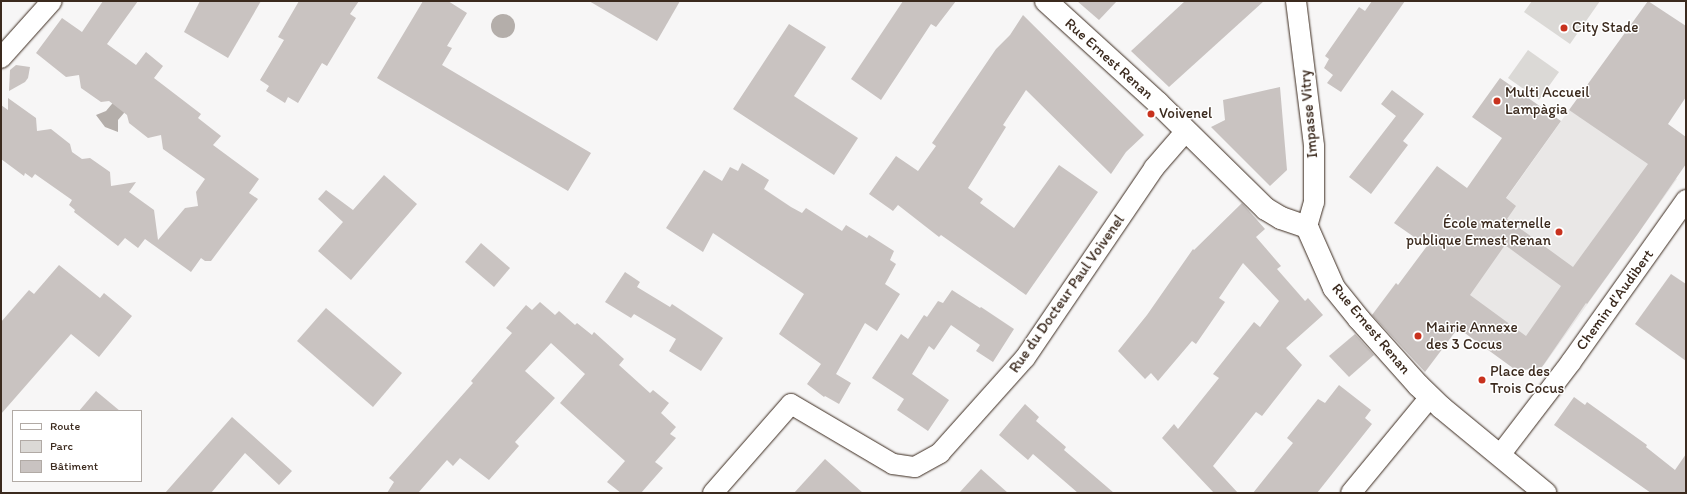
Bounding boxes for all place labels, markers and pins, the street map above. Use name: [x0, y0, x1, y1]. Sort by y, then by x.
place label: City Stade: [1572, 19, 1639, 37]
marker: City Stade: [1559, 23, 1569, 33]
place label: Multi Accueil Lampàgia: [1505, 83, 1589, 118]
marker: Multi Accueil Lampàgia: [1492, 96, 1502, 106]
place label: Voivenel: [1159, 105, 1212, 123]
marker: Voivenel: [1146, 109, 1156, 119]
place label: École maternelle publique Ernest Renan: [1407, 214, 1551, 249]
marker: École maternelle publique Ernest Renan: [1554, 227, 1564, 237]
place label: Mairie Annexe des 3 Cocus: [1426, 318, 1518, 353]
marker: Mairie Annexe des 3 Cocus: [1413, 331, 1423, 341]
place label: Place des Trois Cocus: [1490, 362, 1564, 397]
marker: Place des Trois Cocus: [1477, 375, 1487, 385]

